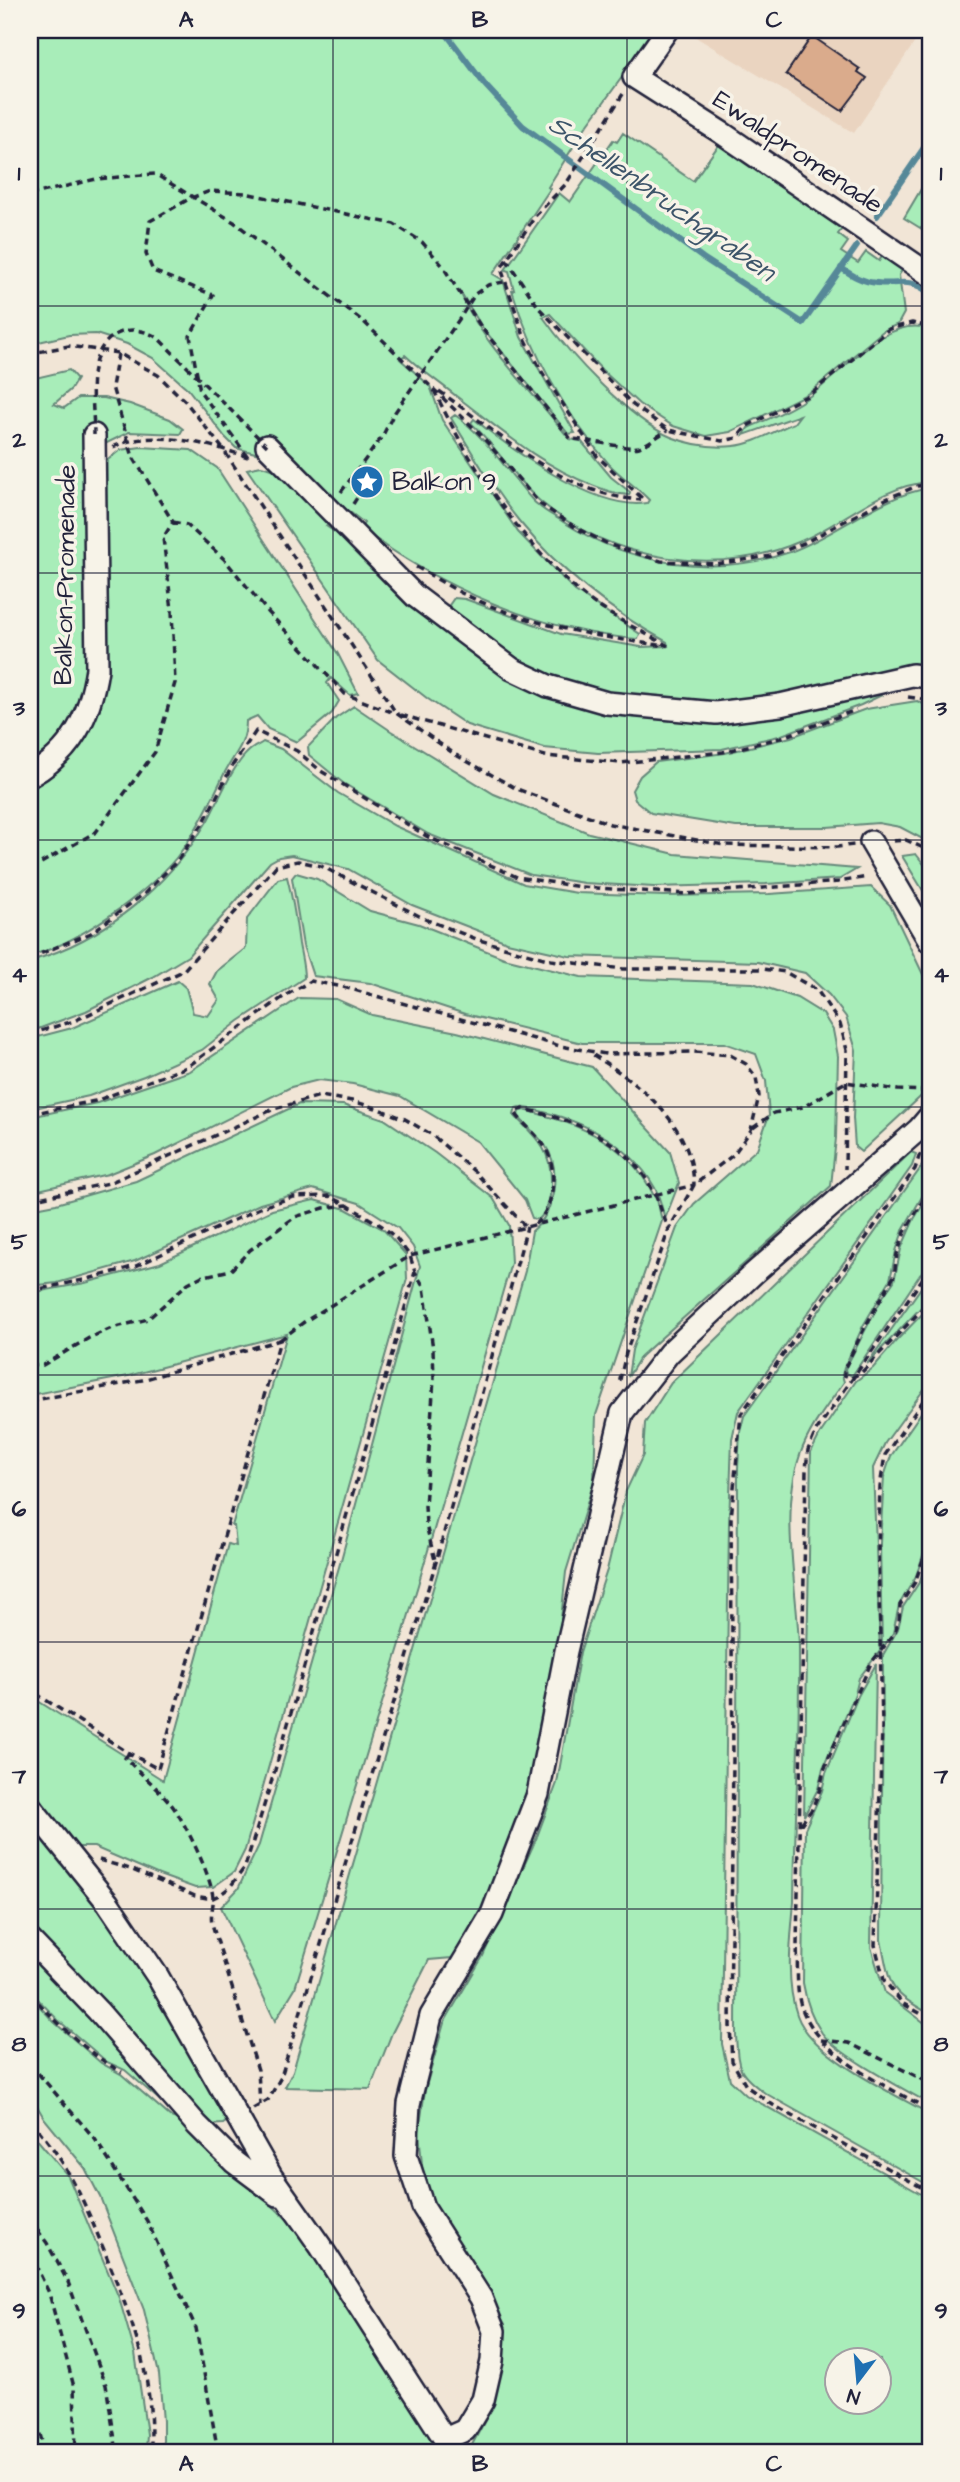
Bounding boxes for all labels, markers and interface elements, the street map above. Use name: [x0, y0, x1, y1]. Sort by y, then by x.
text: A: [179, 4, 194, 36]
text: B: [472, 4, 489, 36]
text: C: [766, 4, 783, 36]
street label: Ewaldpromenade: [706, 82, 890, 222]
water label: Schellenbruchgraben: [540, 105, 785, 293]
text: 1: [18, 157, 21, 189]
text: 1: [940, 157, 943, 189]
text: 2: [11, 424, 26, 456]
text: 2: [933, 424, 948, 456]
place icon: Balkon 9: [348, 463, 386, 501]
street label: Balkon-Promenade: [45, 464, 85, 686]
place label: Balkon 9: [392, 464, 497, 500]
text: 3: [12, 692, 25, 724]
text: 3: [934, 692, 947, 724]
text: 4: [11, 959, 27, 991]
text: 4: [933, 959, 949, 991]
text: 5: [11, 1226, 28, 1258]
text: 5: [933, 1226, 950, 1258]
text: 6: [12, 1493, 27, 1525]
text: 6: [934, 1493, 949, 1525]
text: 7: [11, 1760, 27, 1792]
text: 7: [933, 1760, 949, 1792]
text: 8: [12, 2028, 27, 2060]
text: 8: [934, 2028, 949, 2060]
text: 9: [12, 2295, 26, 2327]
text: 9: [934, 2295, 948, 2327]
north arrow: [824, 2346, 894, 2416]
text: N: [844, 2381, 863, 2411]
text: A: [179, 2448, 194, 2480]
text: B: [472, 2448, 489, 2480]
text: C: [766, 2448, 783, 2480]

